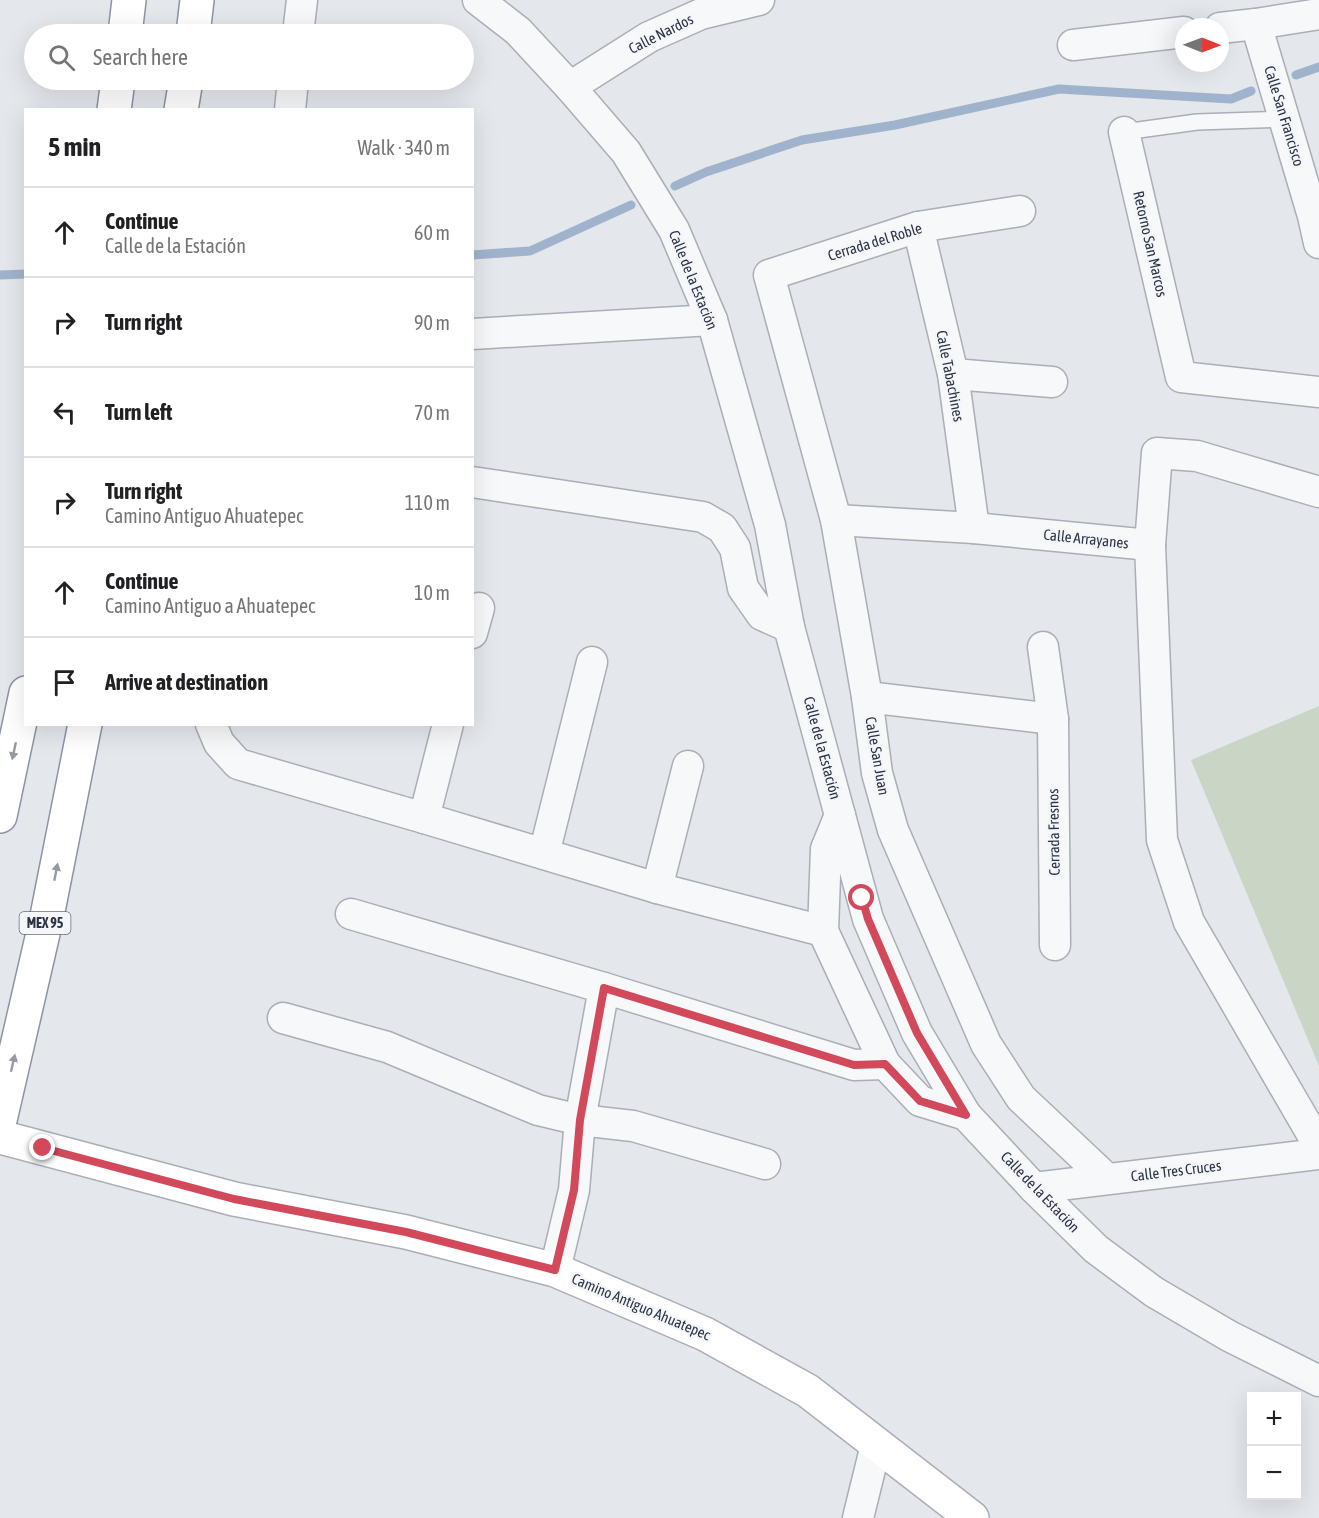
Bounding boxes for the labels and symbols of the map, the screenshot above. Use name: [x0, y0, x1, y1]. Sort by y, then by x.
street label: Calle Nardos: [626, 10, 696, 57]
north arrow: [1175, 18, 1229, 72]
street label: Calle San Francisco: [1261, 64, 1308, 168]
street label: Retorno San Marcos: [1130, 189, 1171, 299]
street label: Cerrada del Roble: [826, 219, 924, 264]
street label: Calle de la Estación: [666, 228, 721, 332]
street label: Calle Tabachines: [933, 329, 968, 423]
street label: Calle Arrayanes: [1043, 526, 1130, 551]
street label: Calle de la Estación: [801, 695, 844, 801]
street label: Calle San Juan: [862, 715, 893, 796]
one-way arrow: [8, 741, 18, 760]
street label: Cerrada Fresnos: [1044, 788, 1063, 876]
one-way arrow: [52, 863, 61, 882]
route start: [848, 884, 874, 910]
road number: MEX 95: [20, 912, 70, 934]
one-way arrow: [9, 1053, 19, 1072]
route end: [29, 1134, 55, 1160]
street label: Calle de la Estación: [998, 1148, 1083, 1236]
street label: Calle Tres Cruces: [1130, 1157, 1222, 1184]
street label: Camino Antiguo Ahuatepec: [569, 1270, 713, 1344]

